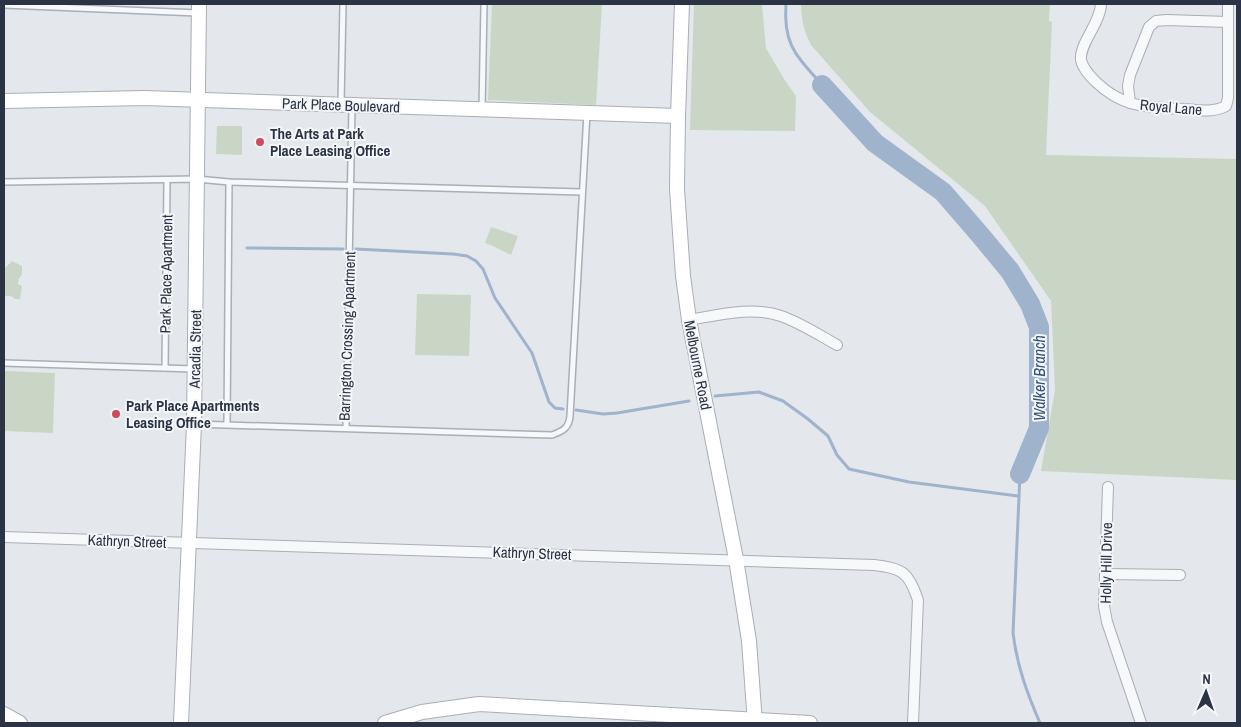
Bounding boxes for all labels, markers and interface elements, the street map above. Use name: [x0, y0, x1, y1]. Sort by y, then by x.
street label: Park Place Boulevard: [282, 92, 400, 118]
street label: Royal Lane: [1139, 94, 1203, 120]
place label: The Arts at Park Place Leasing Office: [270, 123, 390, 161]
marker: The Arts at Park Place Leasing Office: [254, 136, 266, 148]
street label: Park Place Apartment: [154, 214, 178, 334]
street label: Barrington Crossing Apartment: [334, 250, 360, 421]
street label: Arcadia Street: [184, 309, 206, 389]
street label: Melbourne Road: [679, 318, 717, 412]
water label: Walker Branch: [1028, 335, 1050, 421]
place label: Park Place Apartments Leasing Office: [126, 395, 260, 433]
marker: Park Place Apartments Leasing Office: [110, 408, 122, 420]
street label: Holly Hill Drive: [1095, 522, 1117, 604]
street label: Kathryn Street: [87, 529, 167, 553]
street label: Kathryn Street: [492, 541, 572, 565]
north arrow: [1181, 667, 1231, 717]
text: N: [1202, 670, 1211, 688]

